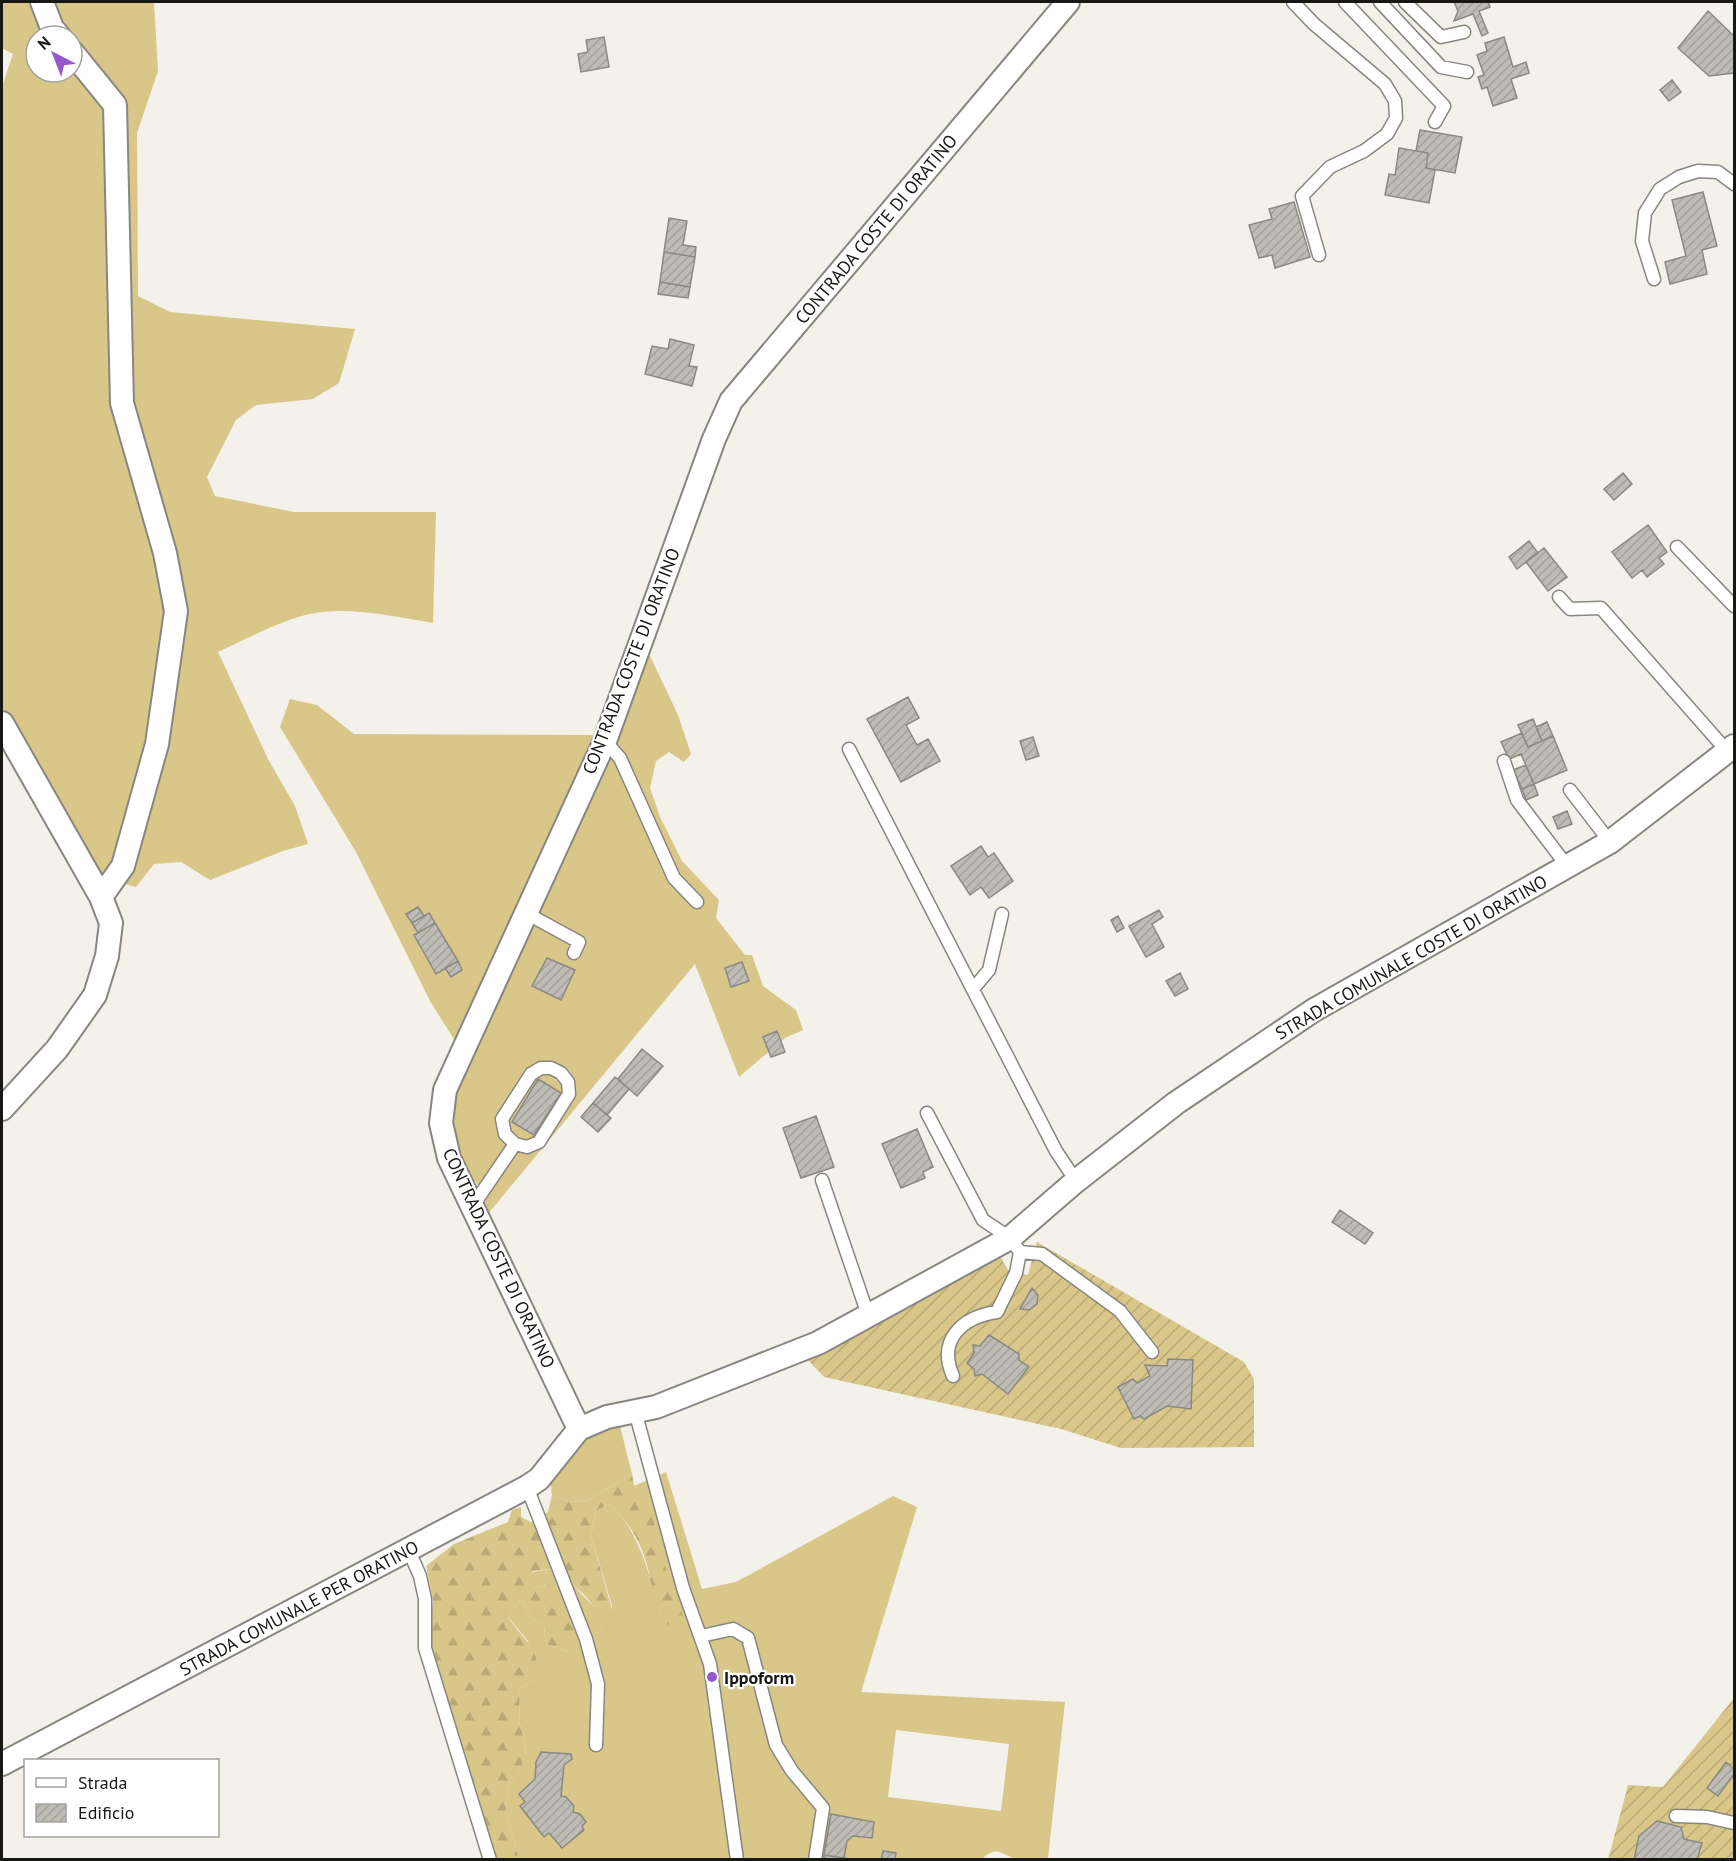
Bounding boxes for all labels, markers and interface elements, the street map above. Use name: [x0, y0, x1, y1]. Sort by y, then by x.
north arrow: [24, 24, 84, 84]
text: N: [33, 32, 55, 54]
street label: CONTRADA COSTE DI ORATINO: [790, 130, 962, 328]
street label: CONTRADA COSTE DI ORATINO: [577, 545, 685, 777]
street label: STRADA COMUNALE COSTE DI ORATINO: [1271, 869, 1551, 1045]
street label: CONTRADA COSTE DI ORATINO: [438, 1144, 560, 1372]
street label: STRADA COMUNALE PER ORATINO: [176, 1535, 422, 1681]
place label: Ippoform: [724, 1666, 794, 1689]
marker: Ippoform: [705, 1670, 719, 1684]
legend: [24, 1759, 219, 1837]
text: Strada: [78, 1771, 127, 1794]
text: Edificio: [78, 1801, 134, 1824]

